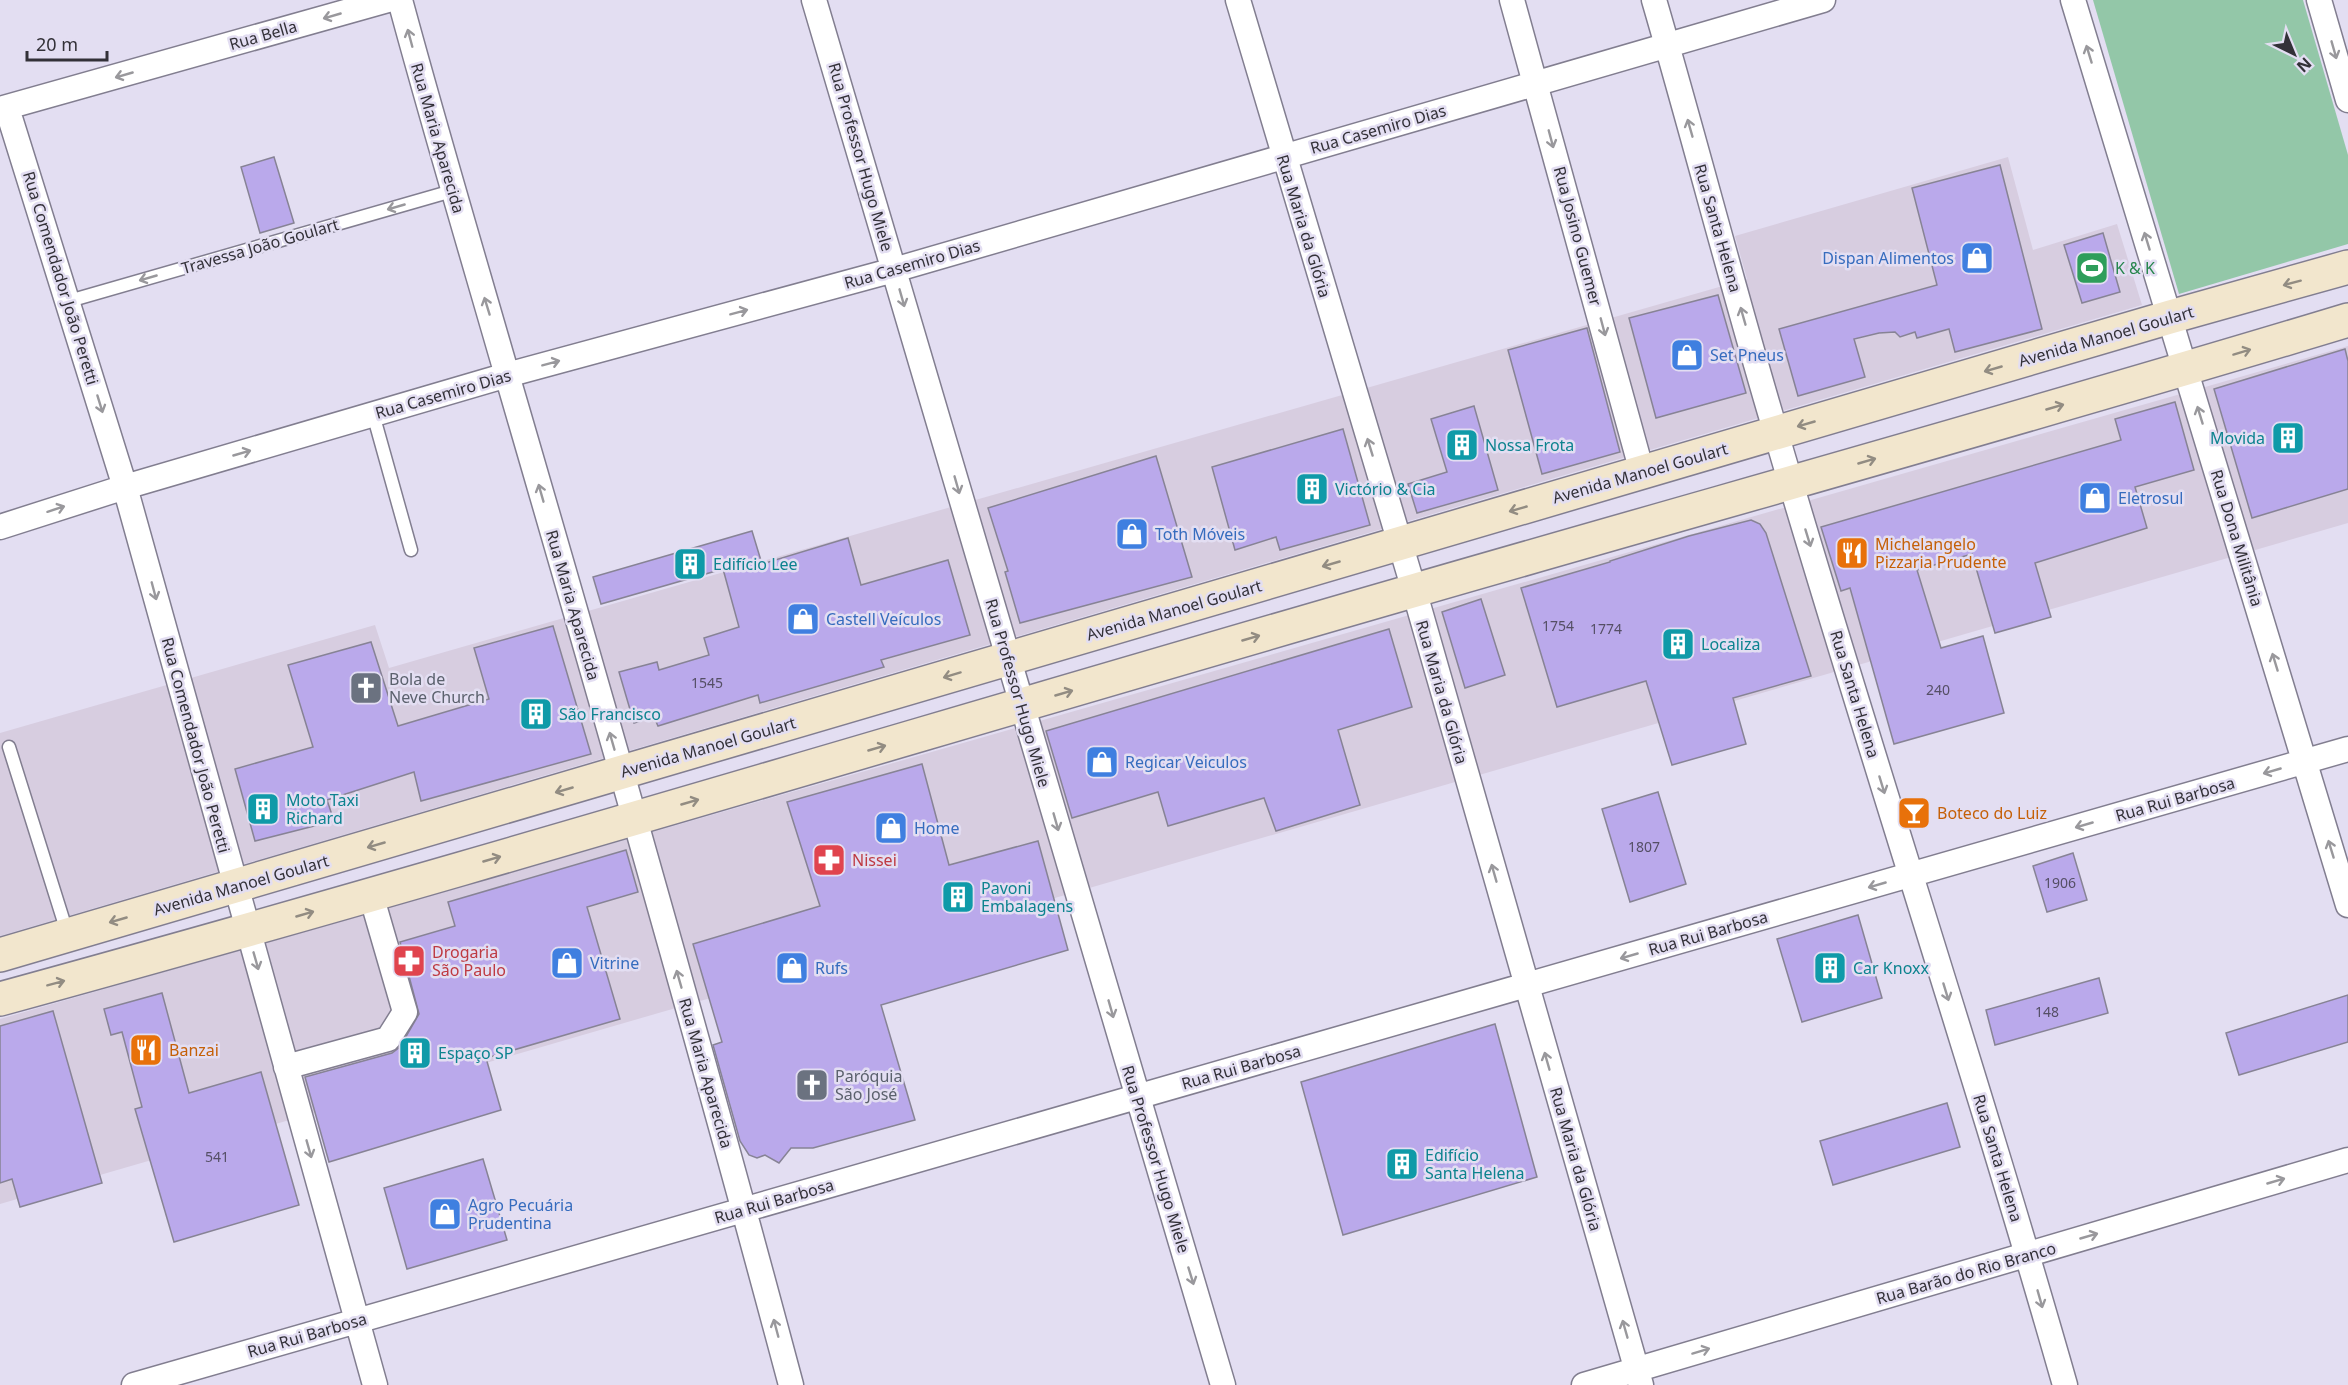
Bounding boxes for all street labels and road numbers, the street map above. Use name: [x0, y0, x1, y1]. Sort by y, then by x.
street label: Rua Bella: [226, 15, 300, 55]
street label: Rua Maria Aparecida: [406, 60, 470, 216]
street label: Rua Professor Hugo Miele: [824, 60, 898, 254]
street label: Rua Casemiro Dias: [1307, 99, 1449, 159]
street label: Rua Maria da Glória: [1272, 152, 1336, 300]
street label: Rua Santa Helena: [1689, 161, 1747, 295]
street label: Rua Josino Guemer: [1549, 164, 1607, 309]
street label: Rua Comendador João Peretti: [18, 168, 104, 388]
street label: Travessa João Goulart: [179, 213, 341, 279]
street label: Rua Casemiro Dias: [841, 234, 983, 294]
street label: Avenida Manoel Goulart: [2016, 300, 2196, 372]
street label: Rua Casemiro Dias: [372, 364, 514, 424]
street label: Avenida Manoel Goulart: [1550, 437, 1730, 509]
street label: Rua Dona Militânia: [2206, 467, 2268, 609]
street label: Rua Maria Aparecida: [541, 527, 605, 683]
street label: Avenida Manoel Goulart: [1084, 574, 1264, 646]
street label: Rua Professor Hugo Miele: [981, 596, 1055, 790]
street label: Rua Maria da Glória: [1411, 618, 1473, 766]
street label: Rua Santa Helena: [1825, 627, 1885, 761]
street label: Rua Comendador João Peretti: [157, 635, 235, 855]
street label: Avenida Manoel Goulart: [618, 711, 798, 783]
street label: Rua Rui Barbosa: [2113, 771, 2237, 827]
street label: Avenida Manoel Goulart: [151, 849, 331, 921]
street label: Rua Rui Barbosa: [1646, 905, 1770, 961]
street label: Rua Maria Aparecida: [674, 995, 738, 1151]
street label: Rua Rui Barbosa: [1179, 1039, 1303, 1095]
street label: Rua Professor Hugo Miele: [1117, 1062, 1195, 1256]
street label: Rua Maria da Glória: [1545, 1085, 1607, 1233]
street label: Rua Santa Helena: [1968, 1091, 2028, 1225]
street label: Rua Rui Barbosa: [712, 1173, 836, 1229]
street label: Rua Barão do Rio Branco: [1874, 1237, 2058, 1309]
street label: Rua Rui Barbosa: [245, 1307, 369, 1363]

